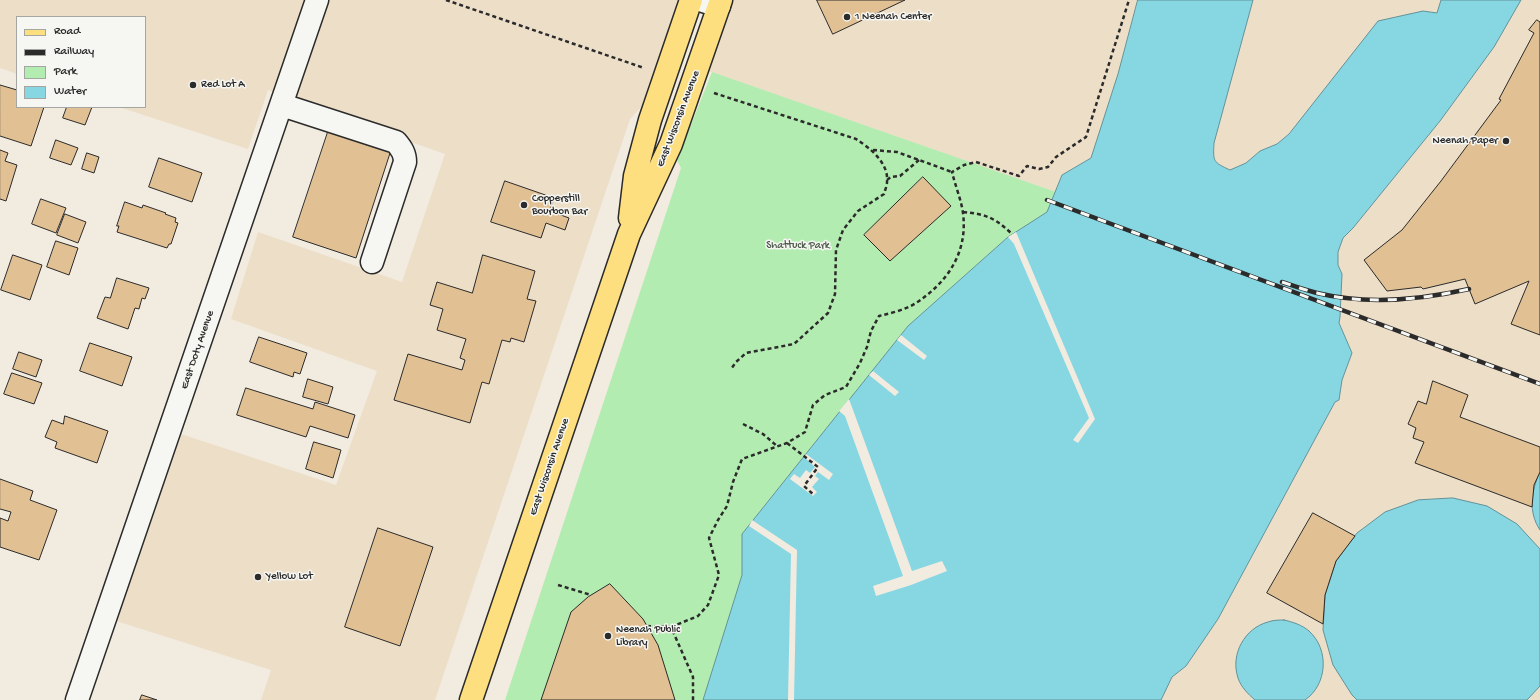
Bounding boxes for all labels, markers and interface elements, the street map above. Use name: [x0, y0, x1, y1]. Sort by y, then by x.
place label: 1 Neenah Center: [855, 10, 931, 24]
marker: 1 Neenah Center: [842, 12, 852, 22]
legend: [16, 16, 146, 108]
text: Road: [54, 25, 80, 39]
text: Railway: [54, 45, 94, 59]
text: Park: [54, 65, 77, 79]
street label: East Wisconsin Avenue: [655, 69, 703, 169]
place label: Red Lot A: [201, 78, 245, 92]
marker: Red Lot A: [188, 80, 198, 90]
text: Water: [54, 85, 86, 99]
place label: Neenah Paper: [1432, 134, 1498, 148]
marker: Neenah Paper: [1501, 136, 1511, 146]
place label: Copperstill Bourbon Bar: [532, 192, 587, 218]
marker: Copperstill Bourbon Bar: [519, 200, 529, 210]
park label: Shattuck Park: [766, 239, 830, 253]
street label: East Doty Avenue: [178, 309, 218, 391]
street label: East Wisconsin Avenue: [527, 417, 573, 517]
place label: Yellow Lot: [266, 570, 313, 584]
marker: Yellow Lot: [253, 572, 263, 582]
place label: Neenah Public Library: [616, 623, 680, 649]
marker: Neenah Public Library: [603, 631, 613, 641]

